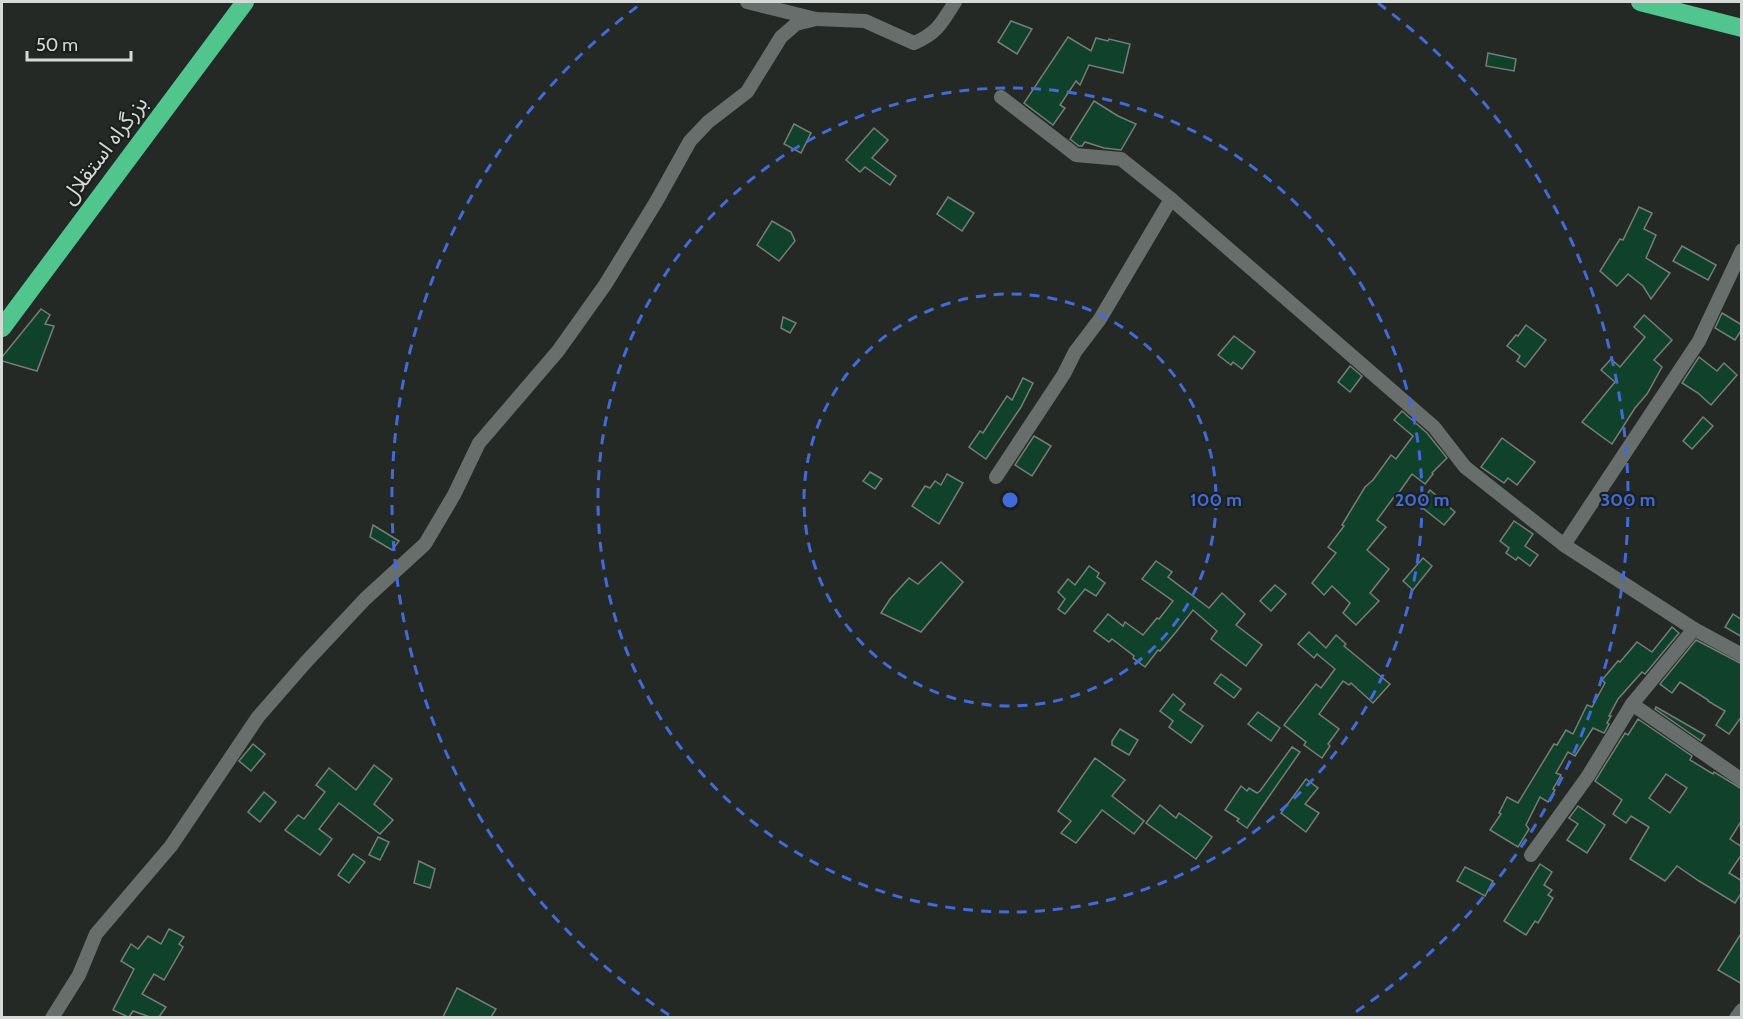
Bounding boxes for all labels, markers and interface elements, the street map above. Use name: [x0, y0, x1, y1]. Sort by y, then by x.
scale bar: [27, 24, 130, 62]
text: 50 m: [36, 34, 78, 56]
street label: بزرگراه استقلال: [55, 91, 153, 209]
text: 100 m: [1190, 489, 1242, 511]
text: 200 m: [1395, 489, 1449, 511]
text: 300 m: [1601, 489, 1655, 511]
centre of rings: [1000, 490, 1020, 510]

